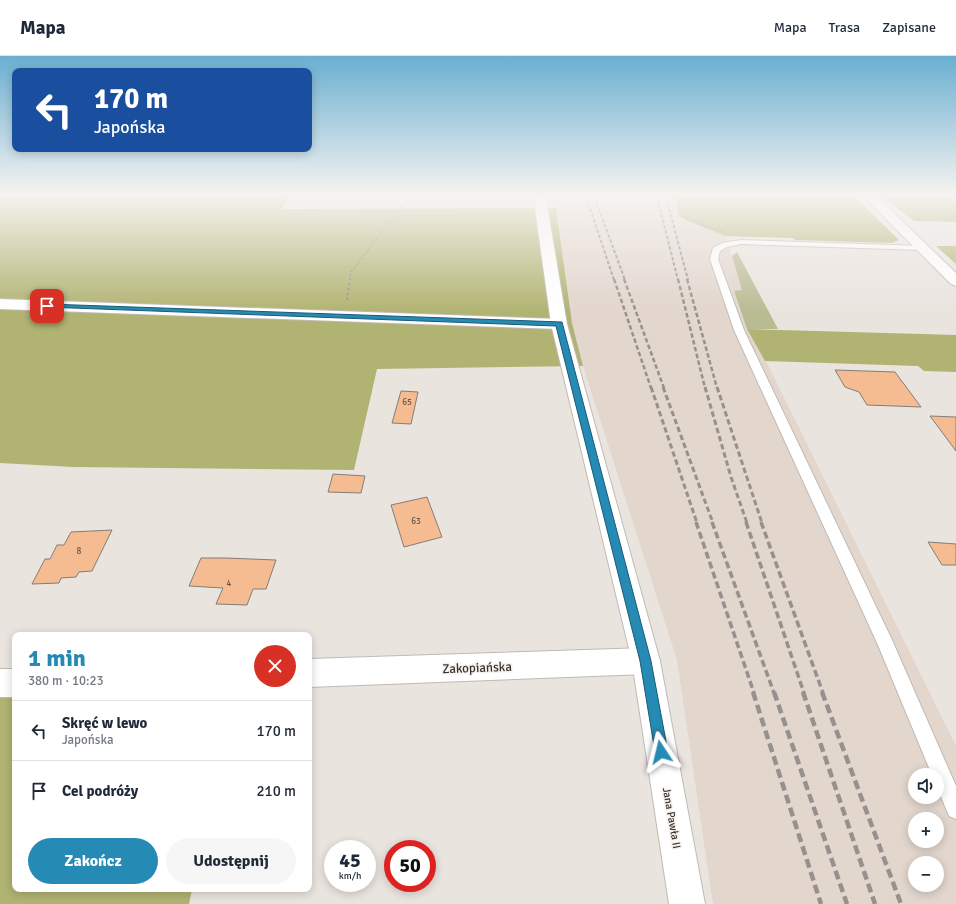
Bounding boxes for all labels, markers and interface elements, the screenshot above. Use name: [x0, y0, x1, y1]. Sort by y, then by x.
text: Mapa: [20, 16, 66, 40]
text: Mapa: [774, 19, 807, 36]
text: Trasa: [829, 19, 860, 36]
text: Zapisane: [882, 19, 936, 36]
text: 170 m: [94, 82, 168, 116]
icon: left: [28, 84, 80, 136]
text: Japońska: [94, 116, 165, 138]
pin: [30, 289, 64, 323]
icon: arrive: [36, 295, 58, 317]
house number: 65: [402, 397, 412, 408]
house number: 63: [411, 516, 421, 527]
house number: 8: [77, 546, 82, 557]
house number: 4: [227, 578, 232, 589]
text: 1 min: [28, 643, 86, 673]
button: close: [254, 645, 296, 687]
street label: Zakopiańska: [442, 659, 512, 677]
text: 380 m · 10:23: [28, 673, 104, 689]
text: Skręć w lewo: [62, 714, 147, 732]
icon: left: [28, 720, 50, 742]
text: 170 m: [256, 722, 296, 740]
position arrow: [640, 731, 682, 773]
text: Japońska: [62, 732, 114, 748]
map controls: [908, 768, 944, 892]
button: sound: [908, 768, 944, 804]
icon: arrive: [28, 780, 50, 802]
text: Cel podróży: [62, 782, 138, 800]
text: 210 m: [256, 782, 296, 800]
street label: Jana Pawła II: [660, 787, 683, 850]
button: +: [908, 812, 944, 848]
button: Zakończ: [28, 838, 158, 884]
button: Udostępnij: [166, 838, 296, 884]
speed limit sign: 50: [384, 840, 436, 892]
text: 45: [339, 848, 361, 873]
button: −: [908, 856, 944, 892]
text: km/h: [339, 870, 361, 882]

